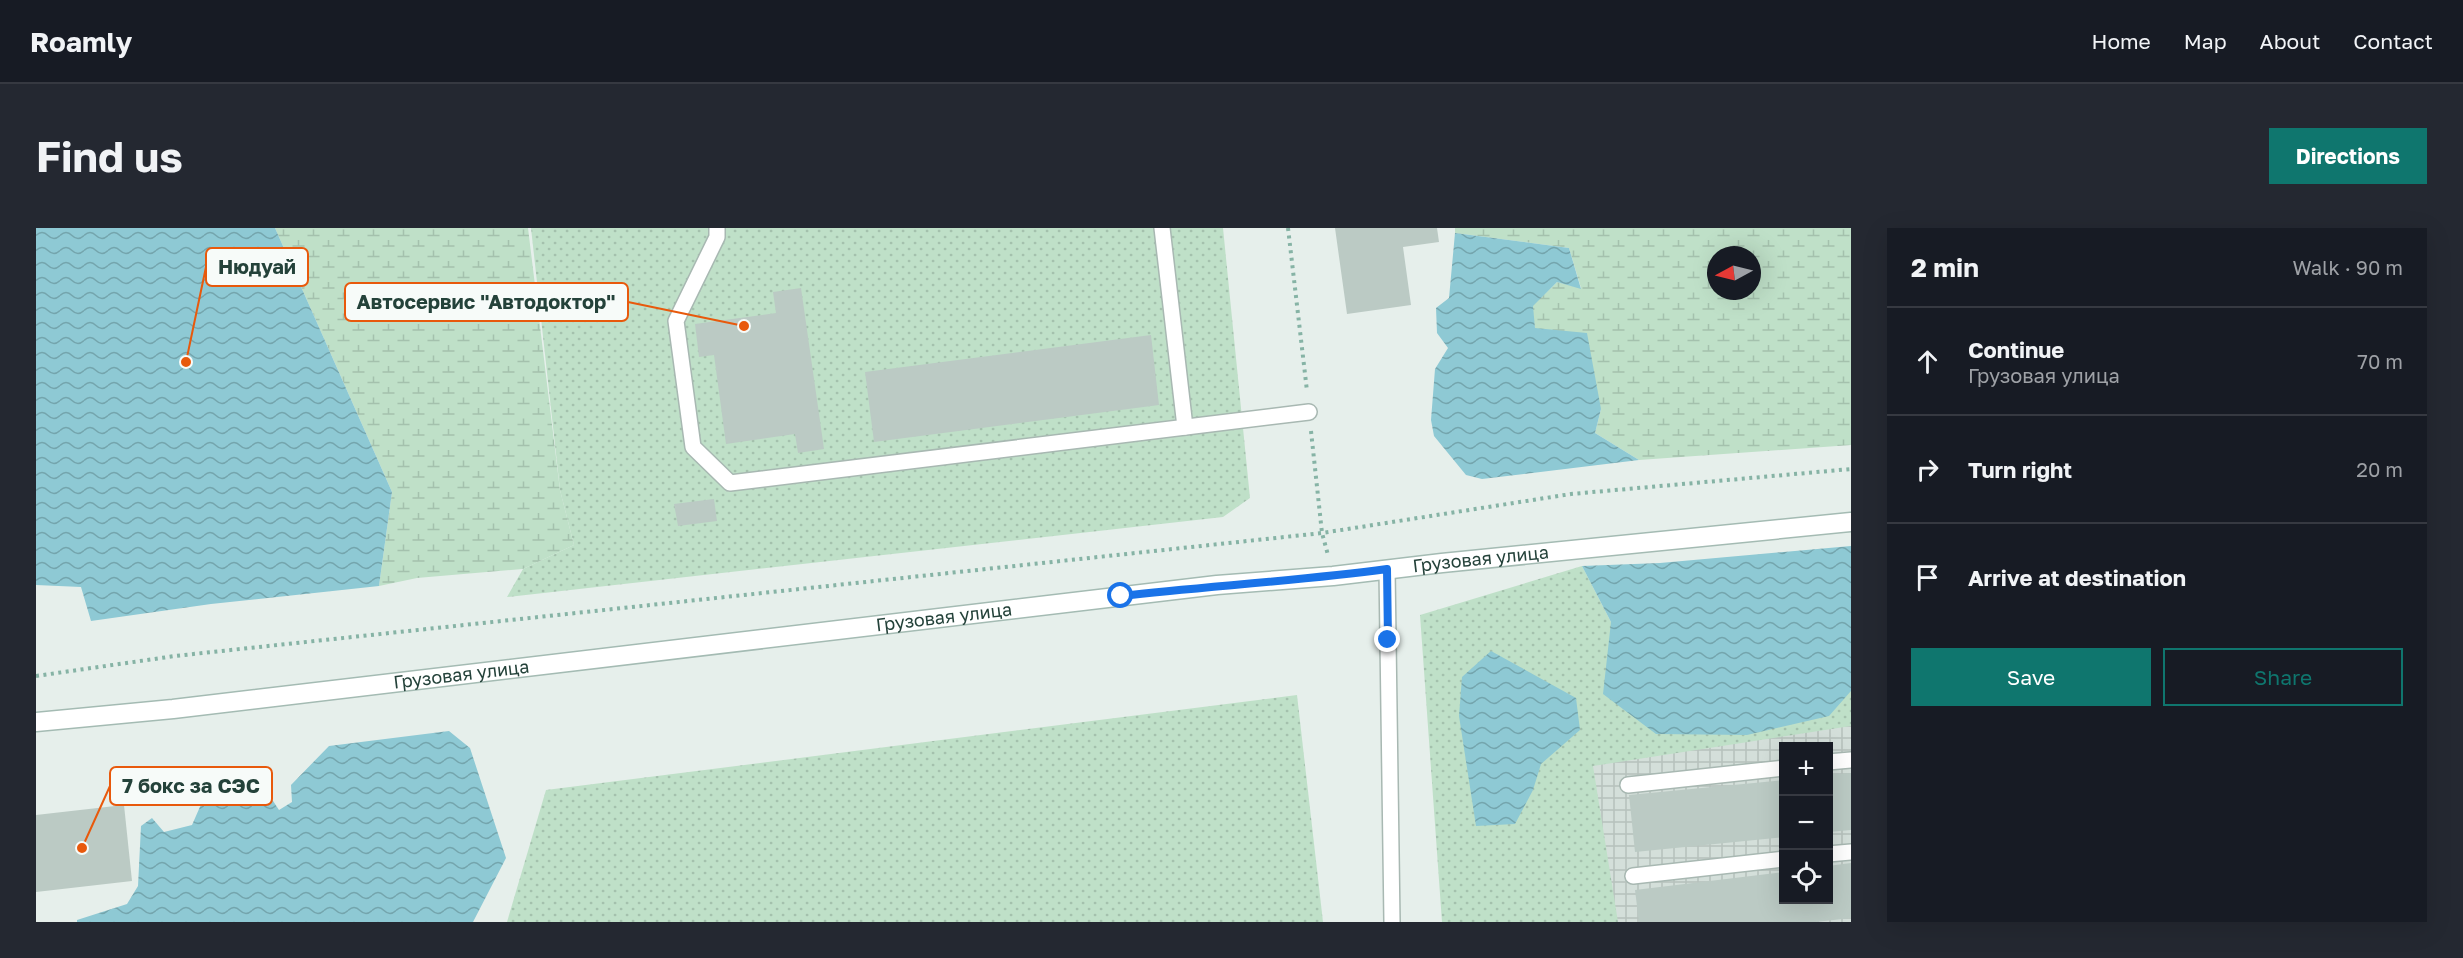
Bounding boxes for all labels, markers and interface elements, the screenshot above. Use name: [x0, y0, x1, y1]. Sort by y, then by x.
text: Roamly: [30, 25, 132, 58]
text: Home: [2091, 28, 2151, 54]
text: Map: [2184, 28, 2227, 54]
text: About: [2260, 28, 2320, 54]
text: Contact: [2353, 28, 2433, 54]
button: Directions: [2269, 128, 2427, 184]
text: Find us: [36, 131, 183, 181]
north arrow: [1707, 246, 1761, 300]
callout: Нюдуай: [206, 248, 308, 286]
text: 2 min: [1911, 252, 1979, 283]
text: Нюдуай: [218, 254, 296, 278]
text: Walk · 90 m: [2292, 255, 2403, 279]
callout: Автосервис "Автодоктор": [345, 283, 628, 321]
text: Автосервис "Автодоктор": [357, 289, 615, 313]
text: Continue: [1968, 336, 2064, 363]
icon: ahead: [1911, 345, 1944, 378]
text: 70 m: [2357, 349, 2403, 373]
text: Грузовая улица: [1968, 363, 2120, 387]
icon: right: [1911, 453, 1944, 486]
text: Turn right: [1968, 456, 2072, 483]
text: 20 m: [2356, 457, 2403, 481]
street label: Грузовая улица: [1411, 540, 1550, 576]
icon: arrive: [1911, 561, 1944, 594]
text: Arrive at destination: [1968, 564, 2186, 591]
route start: [1107, 582, 1133, 608]
street label: Грузовая улица: [875, 597, 1013, 635]
route end: [1374, 626, 1400, 652]
button: Save: [1911, 648, 2151, 706]
button: Share: [2163, 648, 2403, 706]
street label: Грузовая улица: [392, 655, 530, 693]
map controls: [1779, 742, 1833, 904]
button: +: [1779, 742, 1833, 796]
callout: 7 бокс за СЭС: [110, 767, 272, 805]
text: 7 бокс за СЭС: [122, 773, 260, 797]
button: −: [1779, 796, 1833, 850]
button: locate: [1779, 850, 1833, 904]

